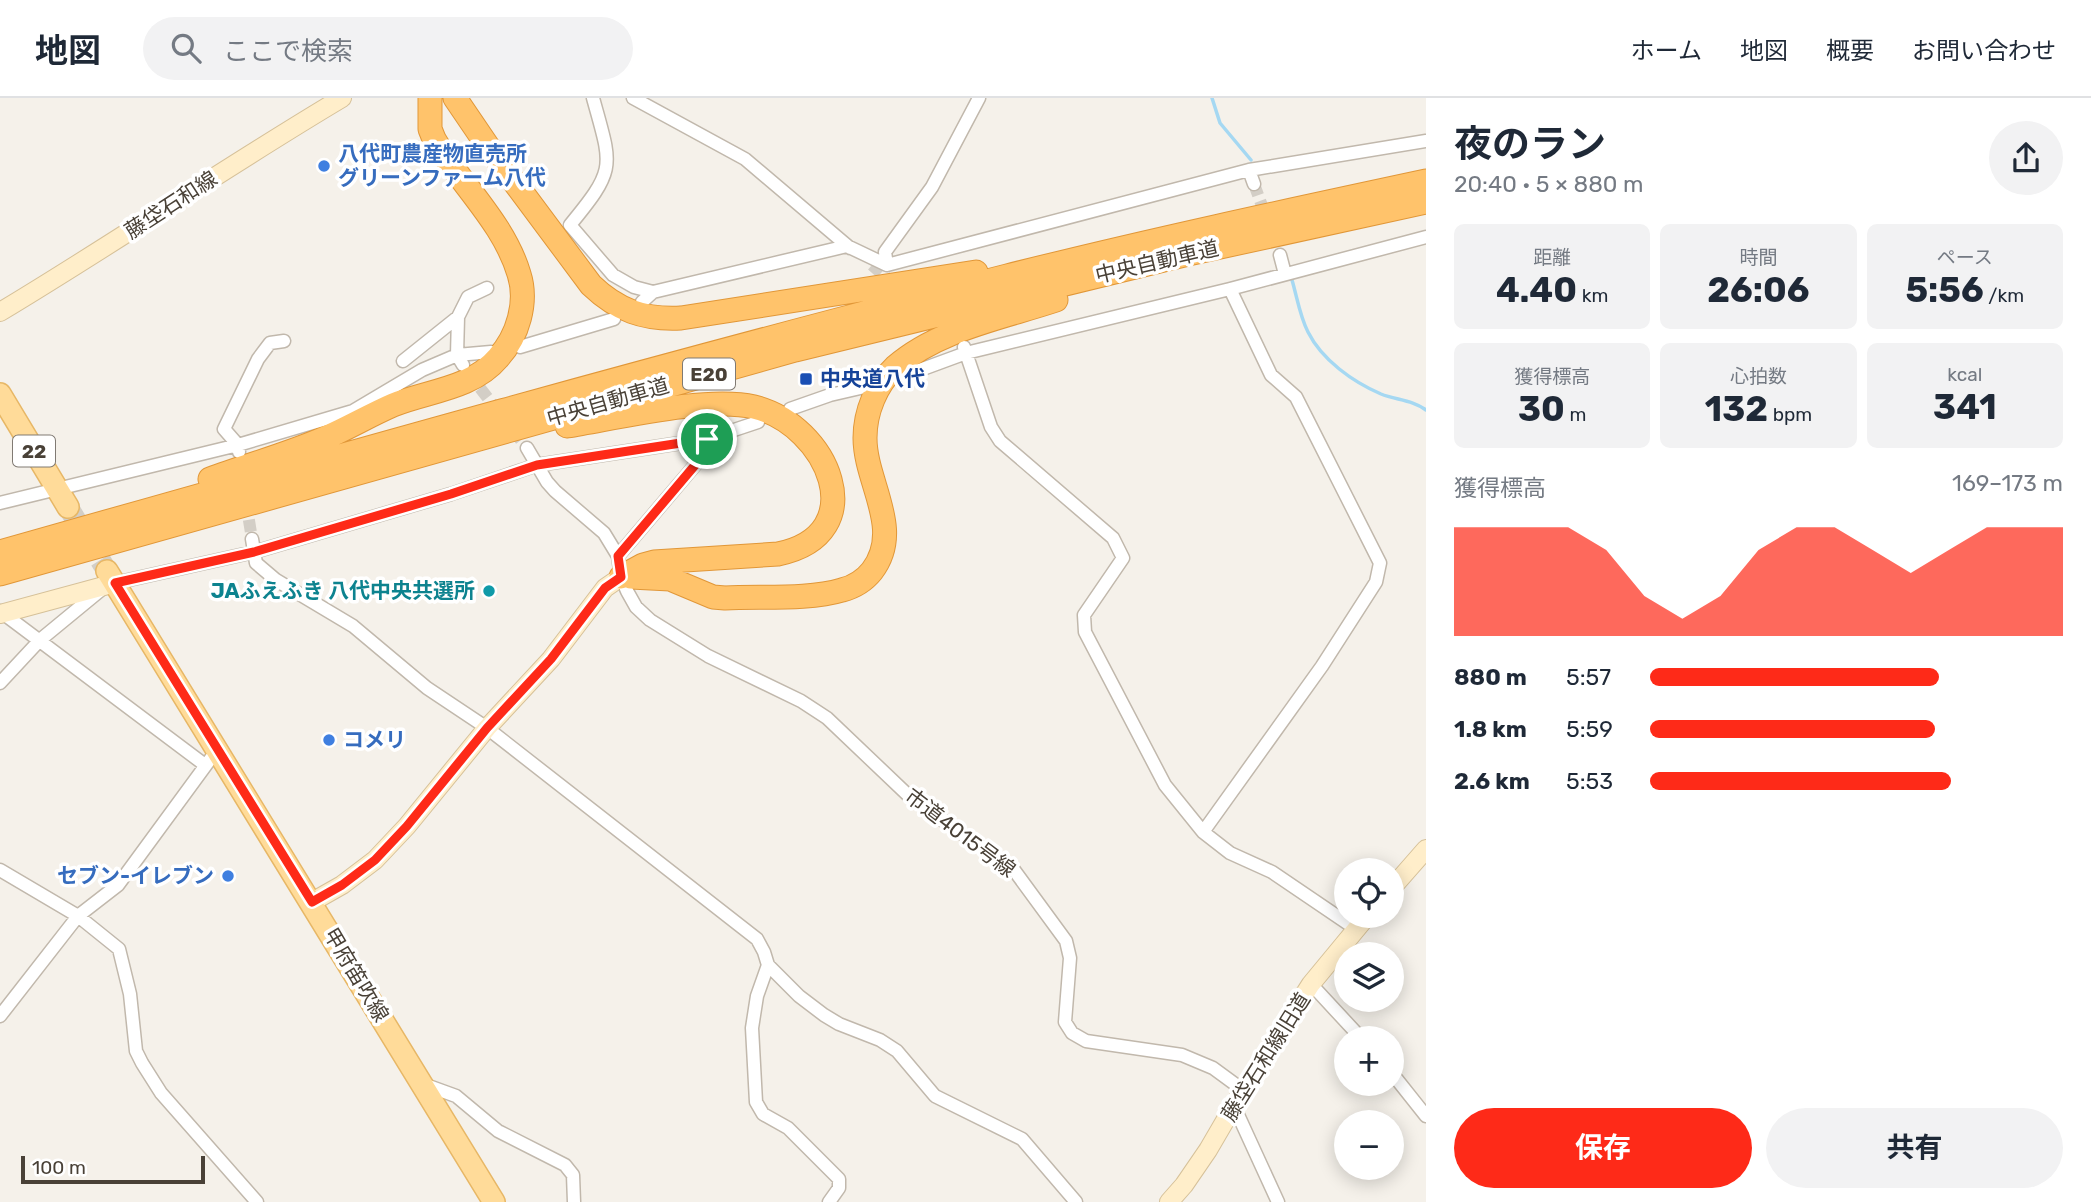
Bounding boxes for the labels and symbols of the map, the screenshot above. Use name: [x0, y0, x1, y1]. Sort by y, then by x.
place label: 八代町農産物直売所 グリーンファーム八代: [338, 141, 546, 190]
marker: 八代町農産物直売所 グリーンファーム八代: [316, 158, 332, 174]
street label: 藤垈石和線: [120, 166, 222, 244]
street label: 中央自動車道: [1093, 235, 1221, 288]
road number: E20: [683, 358, 735, 390]
place label: 中央道八代: [820, 366, 925, 391]
marker: 中央道八代: [798, 371, 814, 387]
street label: 中央自動車道: [544, 372, 672, 431]
pin: [677, 409, 737, 469]
road number: 22: [13, 436, 55, 466]
place label: JAふえふき 八代中央共選所: [211, 578, 475, 603]
marker: JAふえふき 八代中央共選所: [481, 583, 497, 599]
place label: コメリ: [343, 727, 406, 752]
marker: コメリ: [321, 732, 337, 748]
street label: 市道4015号線: [900, 783, 1020, 882]
place label: セブン-イレブン: [57, 863, 214, 888]
marker: セブン-イレブン: [220, 868, 236, 884]
street label: 甲府笛吹線: [319, 923, 394, 1026]
street label: 藤垈石和線旧道: [1216, 988, 1315, 1126]
scale bar: [21, 1153, 205, 1185]

